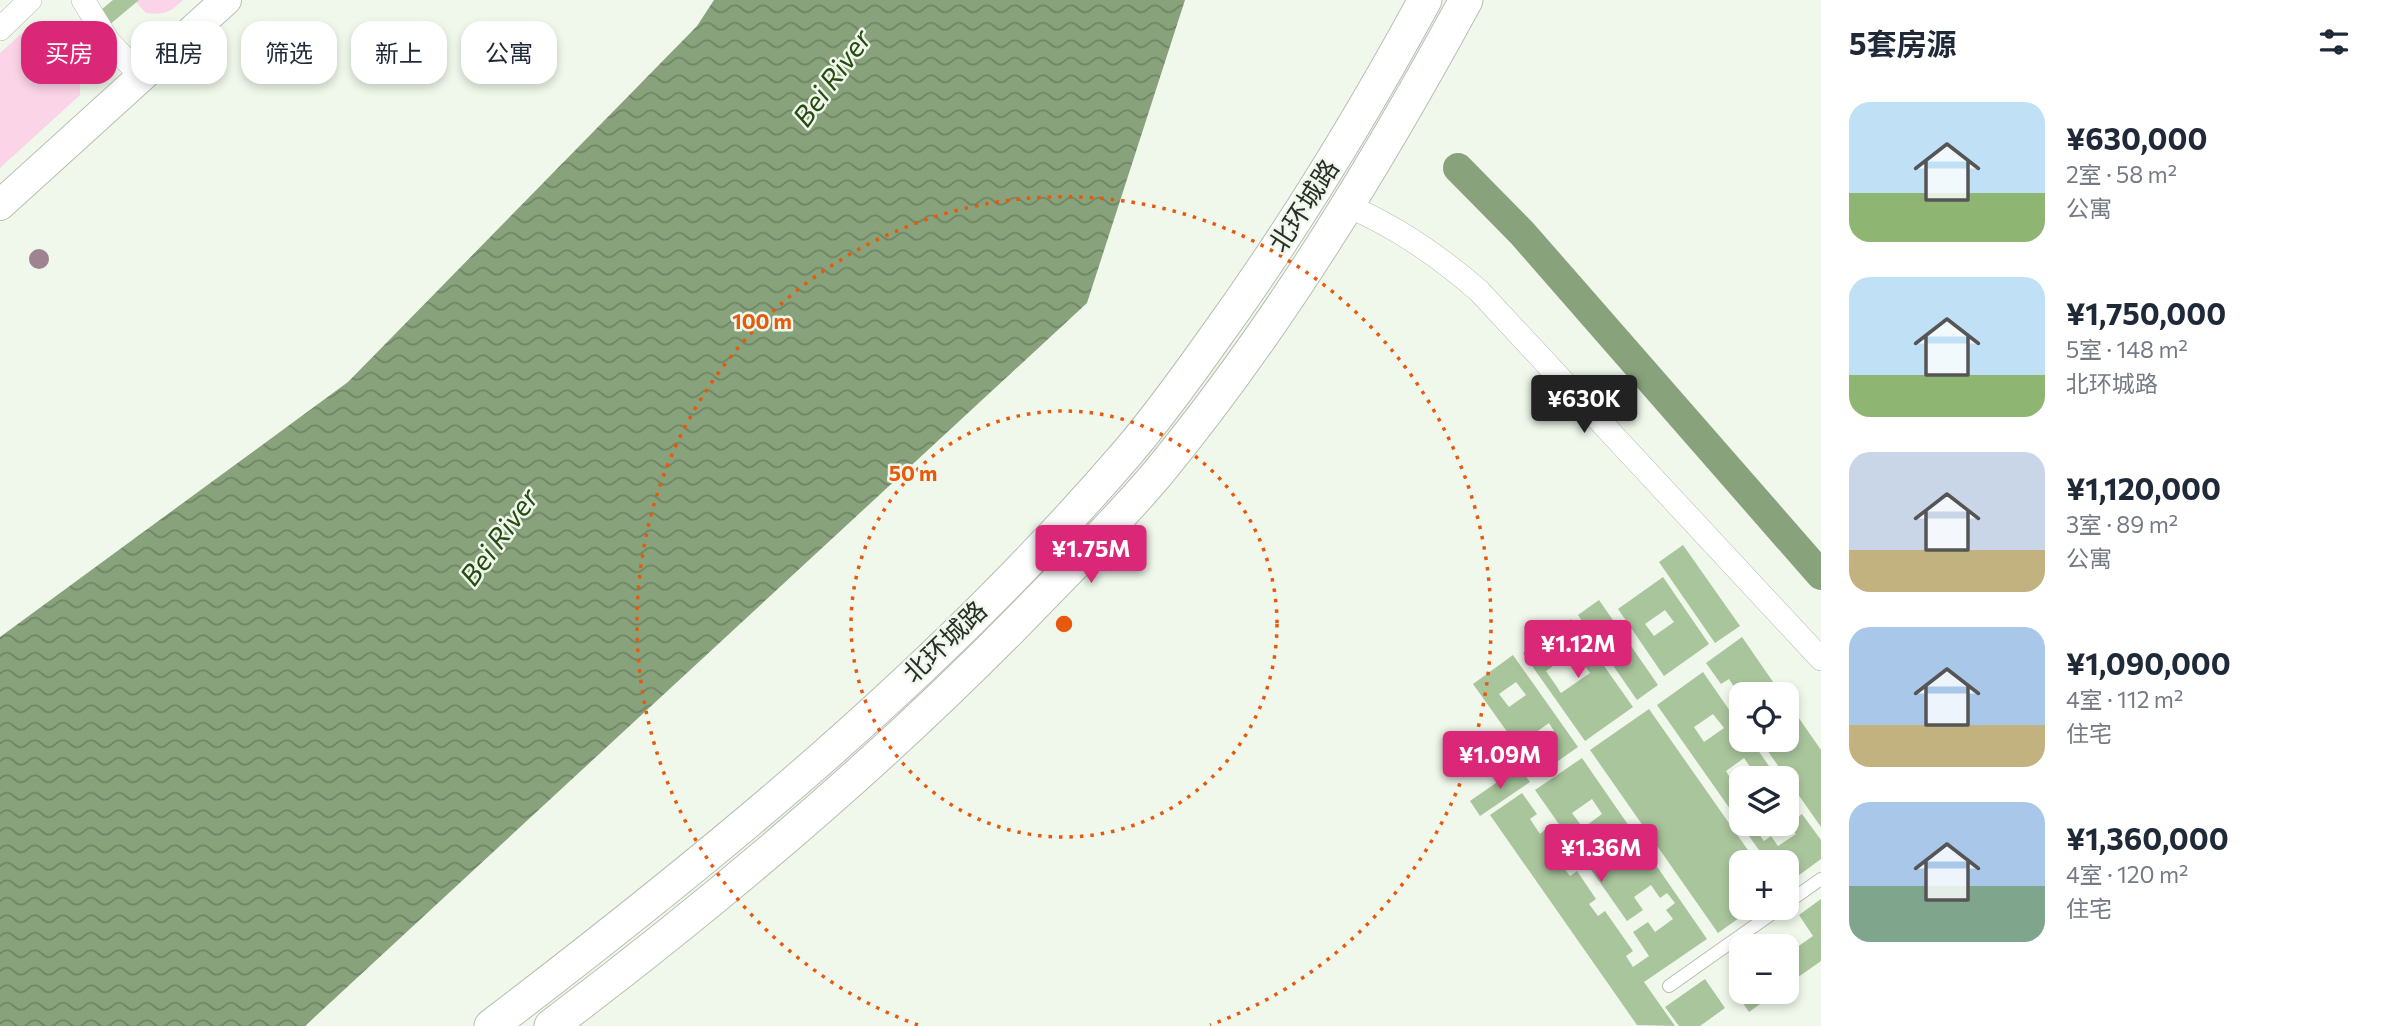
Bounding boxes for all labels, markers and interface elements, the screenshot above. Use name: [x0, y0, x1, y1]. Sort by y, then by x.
chip: 买房: [21, 21, 117, 84]
chip: 租房: [131, 21, 227, 84]
chip: 筛选: [241, 21, 337, 84]
chip: 新上: [351, 21, 447, 84]
chip: 公寓: [461, 21, 557, 84]
water label: Bei River: [785, 22, 878, 132]
icon: filters: [2315, 23, 2353, 61]
text: 5套房源: [1849, 24, 1957, 61]
text: ¥630,000: [2066, 119, 2207, 156]
icon: home: [1905, 130, 1989, 214]
street label: 北环城路: [1261, 153, 1344, 257]
text: 2室 · 58 m²: [2066, 160, 2177, 188]
text: 公寓: [2066, 194, 2112, 222]
text: ¥1,750,000: [2066, 294, 2226, 331]
icon: home: [1905, 305, 1989, 389]
text: 100 m: [732, 308, 792, 333]
text: 5室 · 148 m²: [2066, 335, 2188, 363]
text: 北环城路: [2066, 369, 2158, 397]
pin: ¥630K: [1535, 376, 1633, 435]
text: ¥630K: [1547, 384, 1621, 412]
text: 50 m: [889, 460, 937, 485]
text: ¥1,120,000: [2066, 469, 2221, 506]
icon: home: [1905, 480, 1989, 564]
water label: Bei River: [452, 481, 545, 591]
text: 3室 · 89 m²: [2066, 510, 2178, 538]
pin: ¥1.75M: [1034, 526, 1148, 585]
text: ¥1.75M: [1051, 534, 1131, 562]
text: 公寓: [2066, 544, 2112, 572]
street label: 北环城路: [896, 594, 992, 688]
centre of rings: [1052, 612, 1076, 636]
pin: ¥1.12M: [1521, 620, 1635, 680]
text: ¥1.12M: [1540, 629, 1616, 657]
text: ¥1,090,000: [2066, 644, 2231, 681]
icon: home: [1905, 655, 1989, 739]
map controls: [1729, 682, 1799, 1004]
button: locate: [1729, 682, 1799, 752]
text: 4室 · 112 m²: [2066, 685, 2183, 713]
text: 住宅: [2066, 719, 2112, 747]
pin: ¥1.09M: [1443, 732, 1557, 791]
text: ¥1.09M: [1459, 740, 1541, 768]
button: layers: [1729, 766, 1799, 836]
text: ¥1,360,000: [2066, 819, 2229, 856]
pin: ¥1.36M: [1544, 824, 1658, 884]
icon: home: [1905, 830, 1989, 914]
text: ¥1.36M: [1561, 833, 1641, 861]
button: +: [1729, 850, 1799, 920]
text: 4室 · 120 m²: [2066, 860, 2188, 888]
text: 住宅: [2066, 894, 2112, 922]
button: −: [1729, 934, 1799, 1004]

